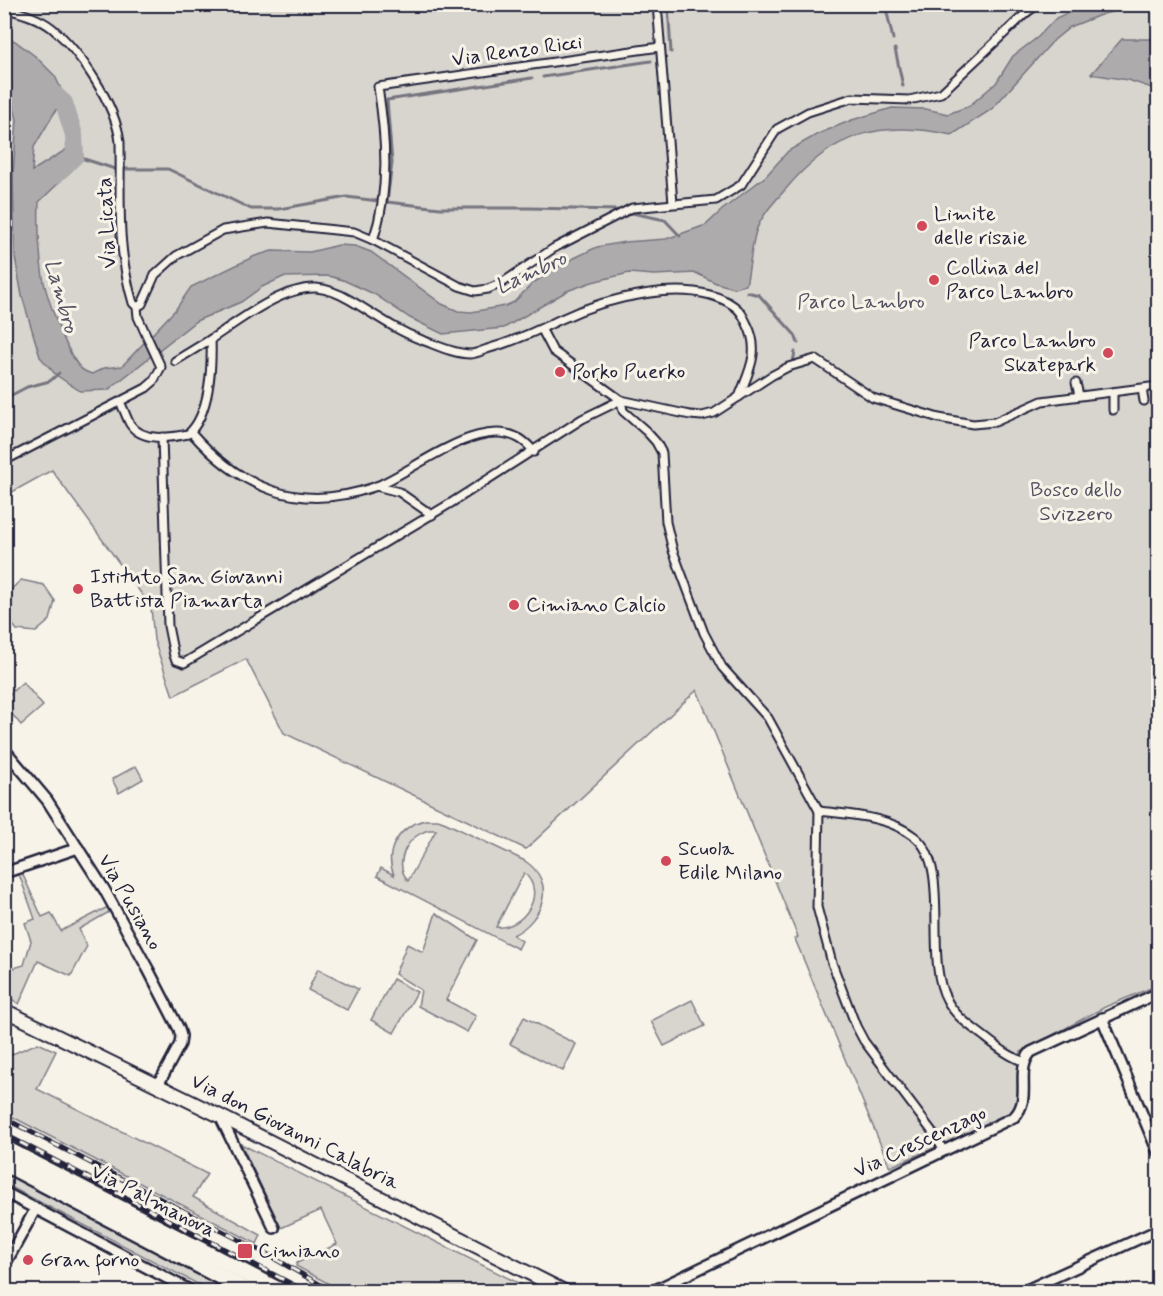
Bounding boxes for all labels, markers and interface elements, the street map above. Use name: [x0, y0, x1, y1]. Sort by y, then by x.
street label: Via Renzo Ricci: [450, 28, 584, 74]
street label: Via Licata: [91, 177, 123, 269]
place label: Limite delle risaie: [934, 200, 1027, 252]
marker: Limite delle risaie: [915, 219, 929, 233]
water label: Lambro: [491, 244, 571, 302]
place label: Collina del Parco Lambro: [946, 254, 1073, 306]
water label: Lambro: [37, 256, 85, 336]
marker: Collina del Parco Lambro: [927, 273, 941, 287]
park label: Parco Lambro: [797, 288, 925, 316]
place label: Parco Lambro Skatepark: [969, 327, 1096, 379]
marker: Parco Lambro Skatepark: [1101, 346, 1115, 360]
place label: Porko Puerko: [572, 358, 685, 386]
marker: Porko Puerko: [553, 365, 567, 379]
park label: Bosco dello Svizzero: [1030, 476, 1122, 528]
place label: Istituto San Giovanni Battista Piamarta: [90, 563, 283, 615]
marker: Istituto San Giovanni Battista Piamarta: [71, 582, 85, 596]
place label: Cimiano Calcio: [526, 591, 666, 619]
marker: Cimiano Calcio: [507, 598, 521, 612]
place label: Scuola Edile Milano: [678, 835, 782, 887]
street label: Via Pusiano: [91, 849, 169, 955]
marker: Scuola Edile Milano: [659, 854, 673, 868]
street label: Via don Giovanni Calabria: [186, 1067, 404, 1197]
street label: Via Crescenzago: [849, 1099, 991, 1185]
street label: Via Palmanova: [86, 1158, 220, 1244]
place label: Cimiano: [258, 1237, 340, 1265]
marker: Cimiano: [236, 1242, 254, 1260]
place label: Gran forno: [40, 1246, 140, 1276]
marker: Gran forno: [21, 1253, 35, 1267]

